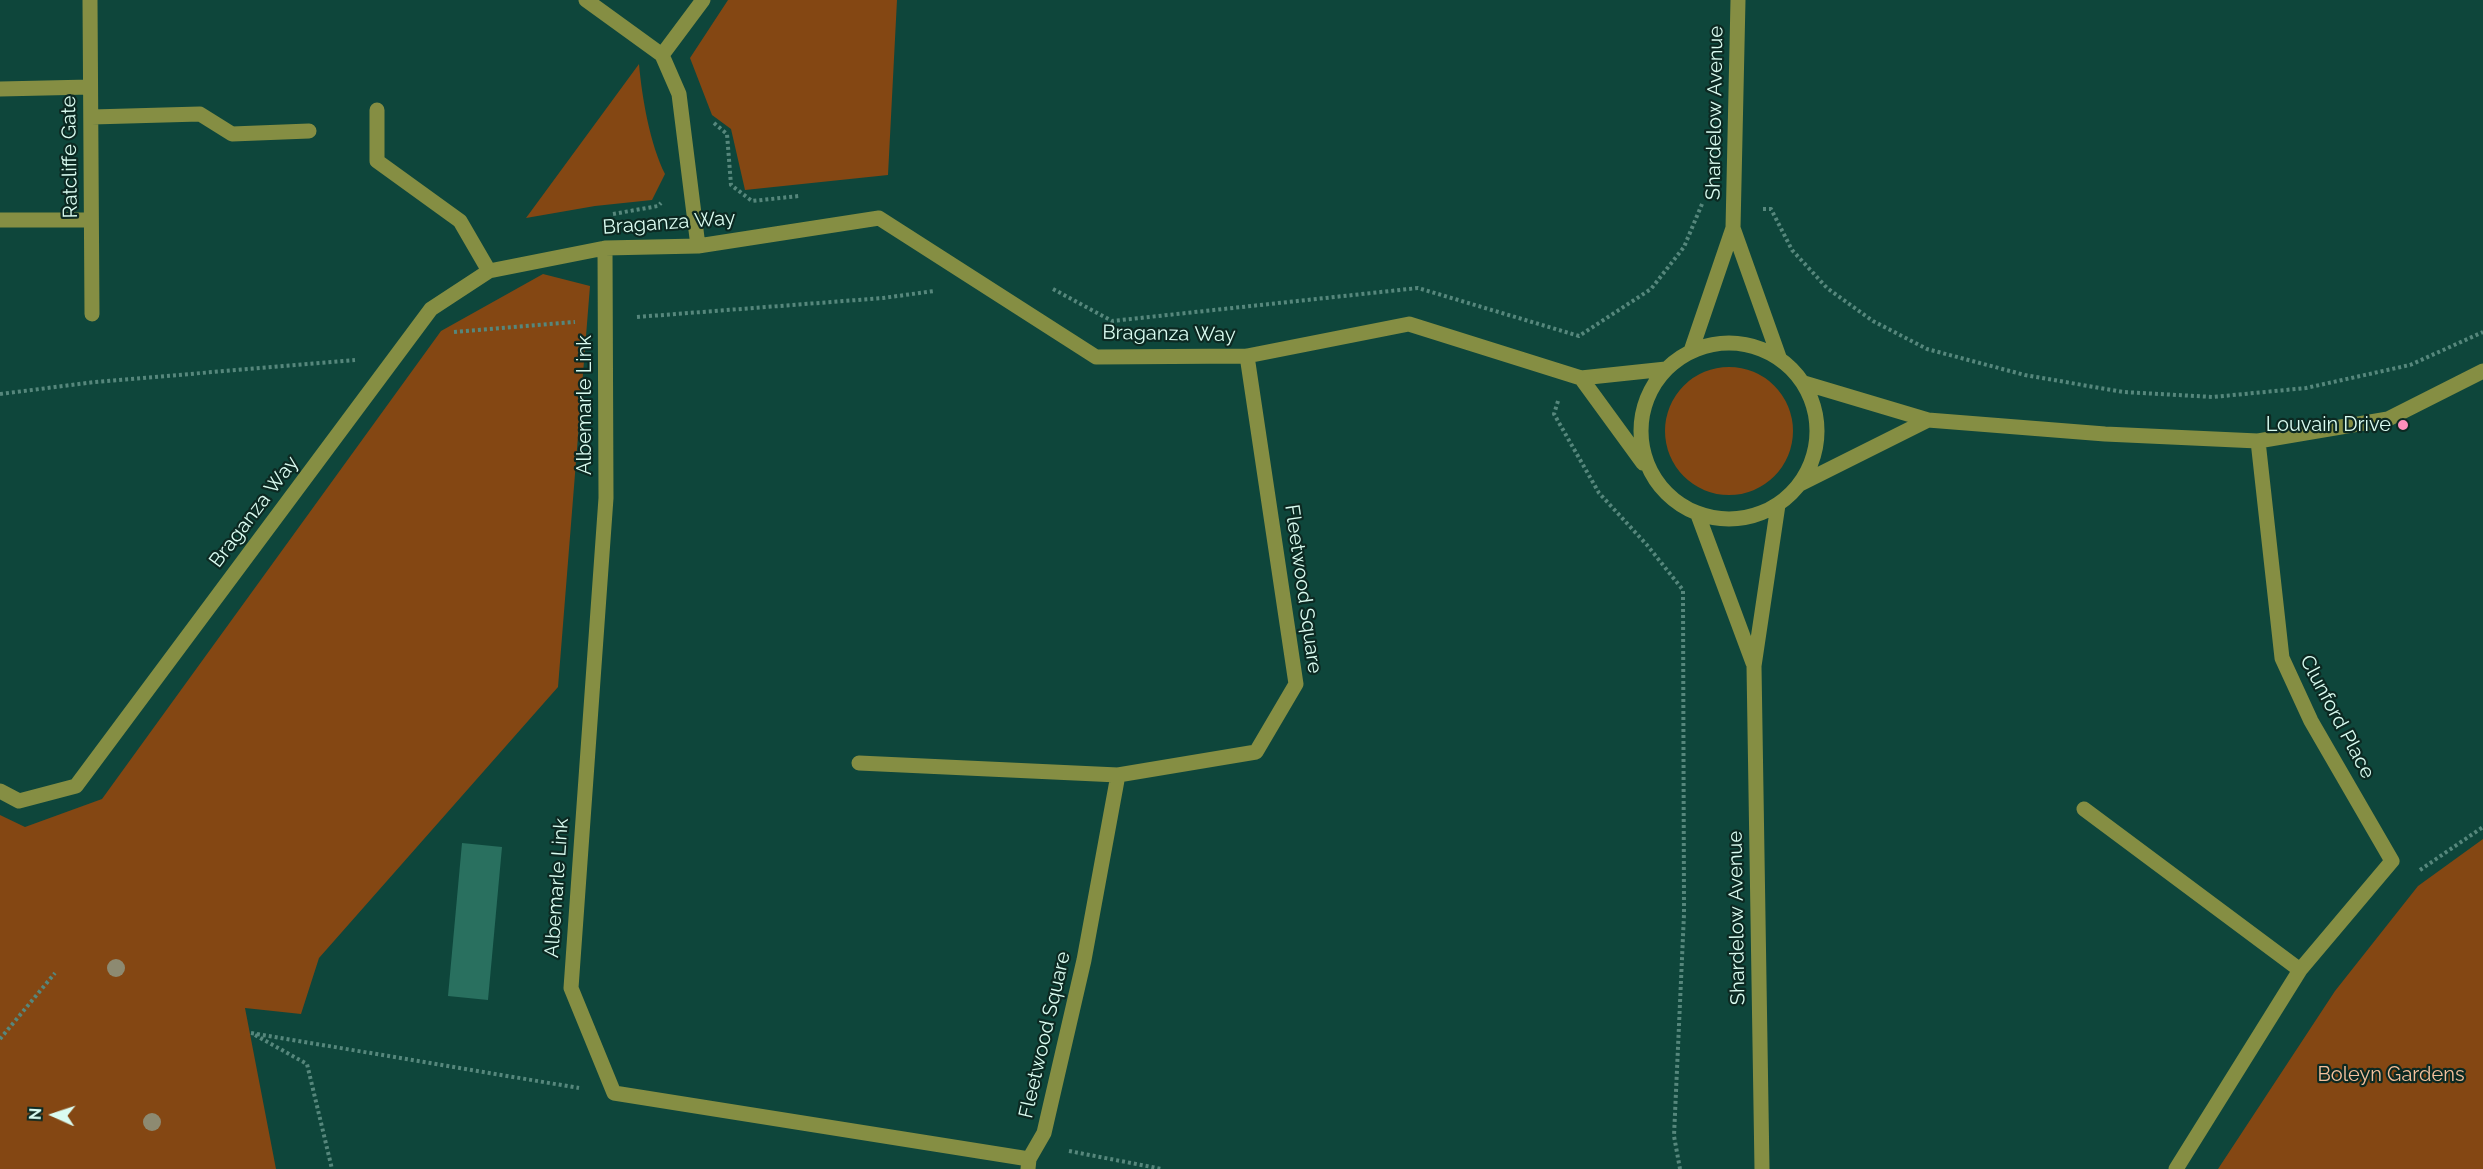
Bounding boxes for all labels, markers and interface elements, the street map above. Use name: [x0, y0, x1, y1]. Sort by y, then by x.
street label: Shardelow Avenue: [1701, 26, 1729, 200]
street label: Ratcliffe Gate: [57, 96, 83, 218]
street label: Braganza Way: [602, 206, 736, 240]
street label: Braganza Way: [1102, 321, 1236, 347]
street label: Albemarle Link: [573, 335, 597, 475]
place label: Louvain Drive: [2266, 413, 2391, 437]
marker: Louvain Drive: [2396, 418, 2410, 432]
street label: Braganza Way: [204, 452, 304, 572]
street label: Fleetwood Square: [1279, 503, 1327, 675]
street label: Clunford Place: [2294, 651, 2380, 783]
street label: Albemarle Link: [540, 817, 574, 959]
street label: Shardelow Avenue: [1723, 831, 1751, 1005]
street label: Fleetwood Square: [1014, 949, 1076, 1121]
park label: Boleyn Gardens: [2317, 1063, 2465, 1087]
north arrow: [24, 1085, 84, 1145]
text: N: [26, 1107, 45, 1121]

